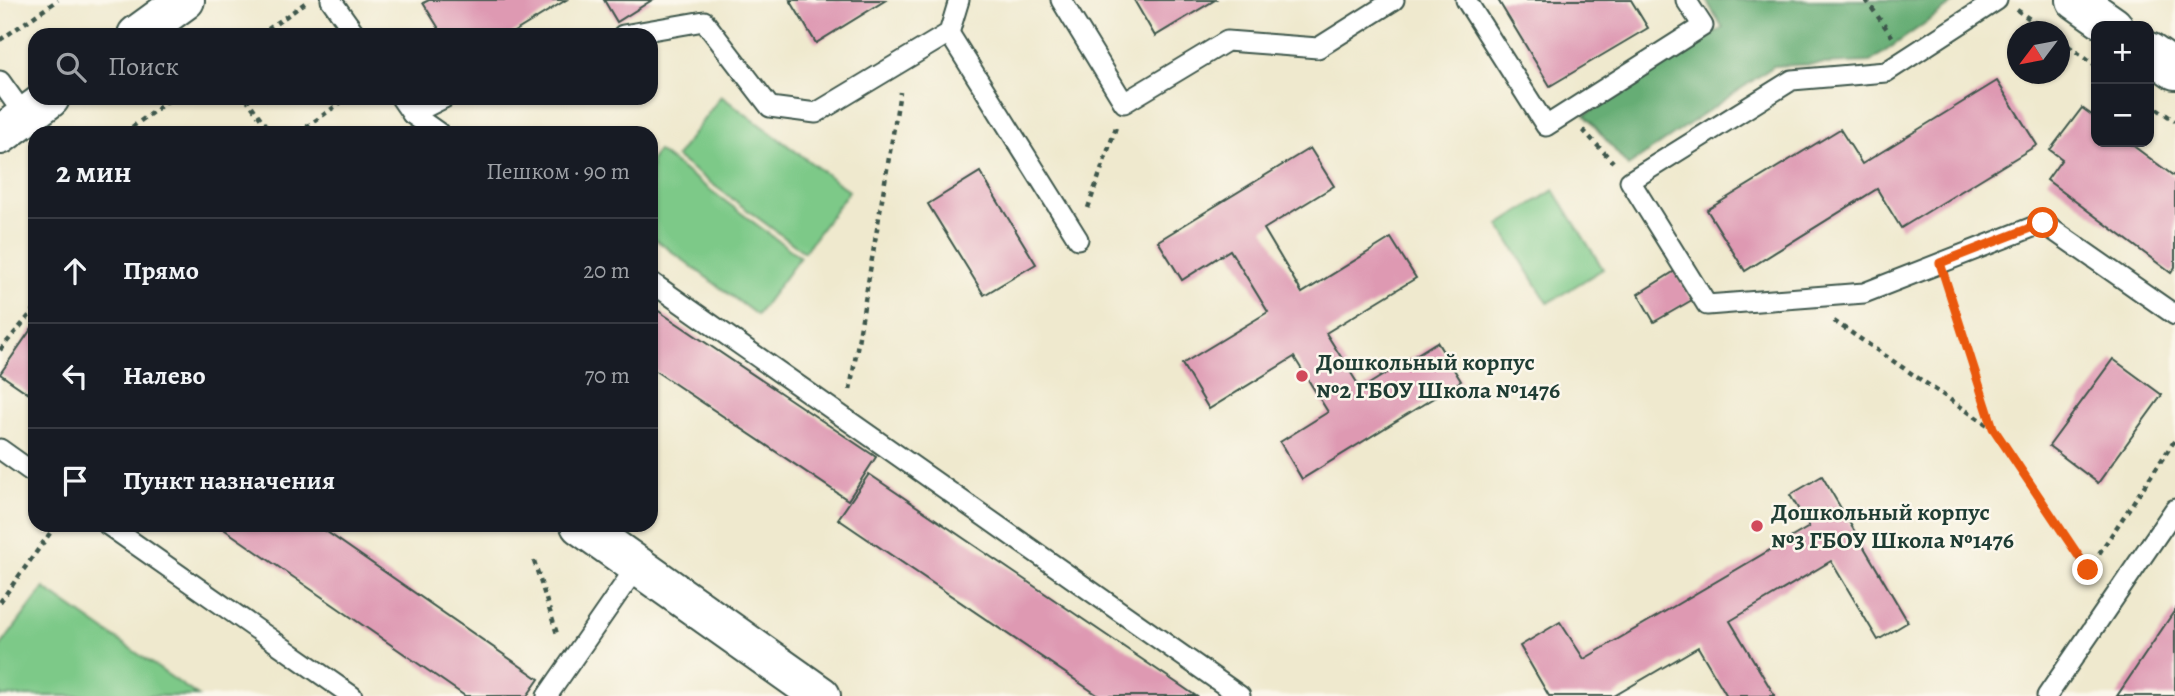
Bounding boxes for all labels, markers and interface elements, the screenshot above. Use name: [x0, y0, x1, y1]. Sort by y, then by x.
north arrow: [2007, 21, 2070, 84]
map controls: [2091, 21, 2154, 147]
button: +: [2091, 21, 2154, 84]
search box: [28, 28, 658, 105]
icon: search: [52, 48, 90, 86]
text: Поиск: [108, 49, 179, 84]
button: −: [2091, 84, 2154, 147]
text: 2 мин: [56, 152, 131, 192]
text: Пешком · 90 m: [486, 156, 630, 187]
route start: [2027, 207, 2058, 238]
icon: ahead: [56, 252, 94, 290]
text: Прямо: [123, 253, 199, 288]
text: 20 m: [583, 255, 630, 286]
place label: Дошкольный корпус №2 ГБОУ Школа №1476: [1316, 346, 1560, 406]
icon: left: [56, 357, 94, 395]
text: Налево: [123, 358, 206, 393]
text: 70 m: [584, 360, 630, 391]
marker: Дошкольный корпус №2 ГБОУ Школа №1476: [1294, 368, 1310, 384]
icon: arrive: [56, 462, 94, 500]
text: Пункт назначения: [123, 463, 335, 498]
place label: Дошкольный корпус №3 ГБОУ Школа №1476: [1771, 496, 2014, 556]
marker: Дошкольный корпус №3 ГБОУ Школа №1476: [1749, 518, 1765, 534]
route end: [2072, 554, 2103, 585]

